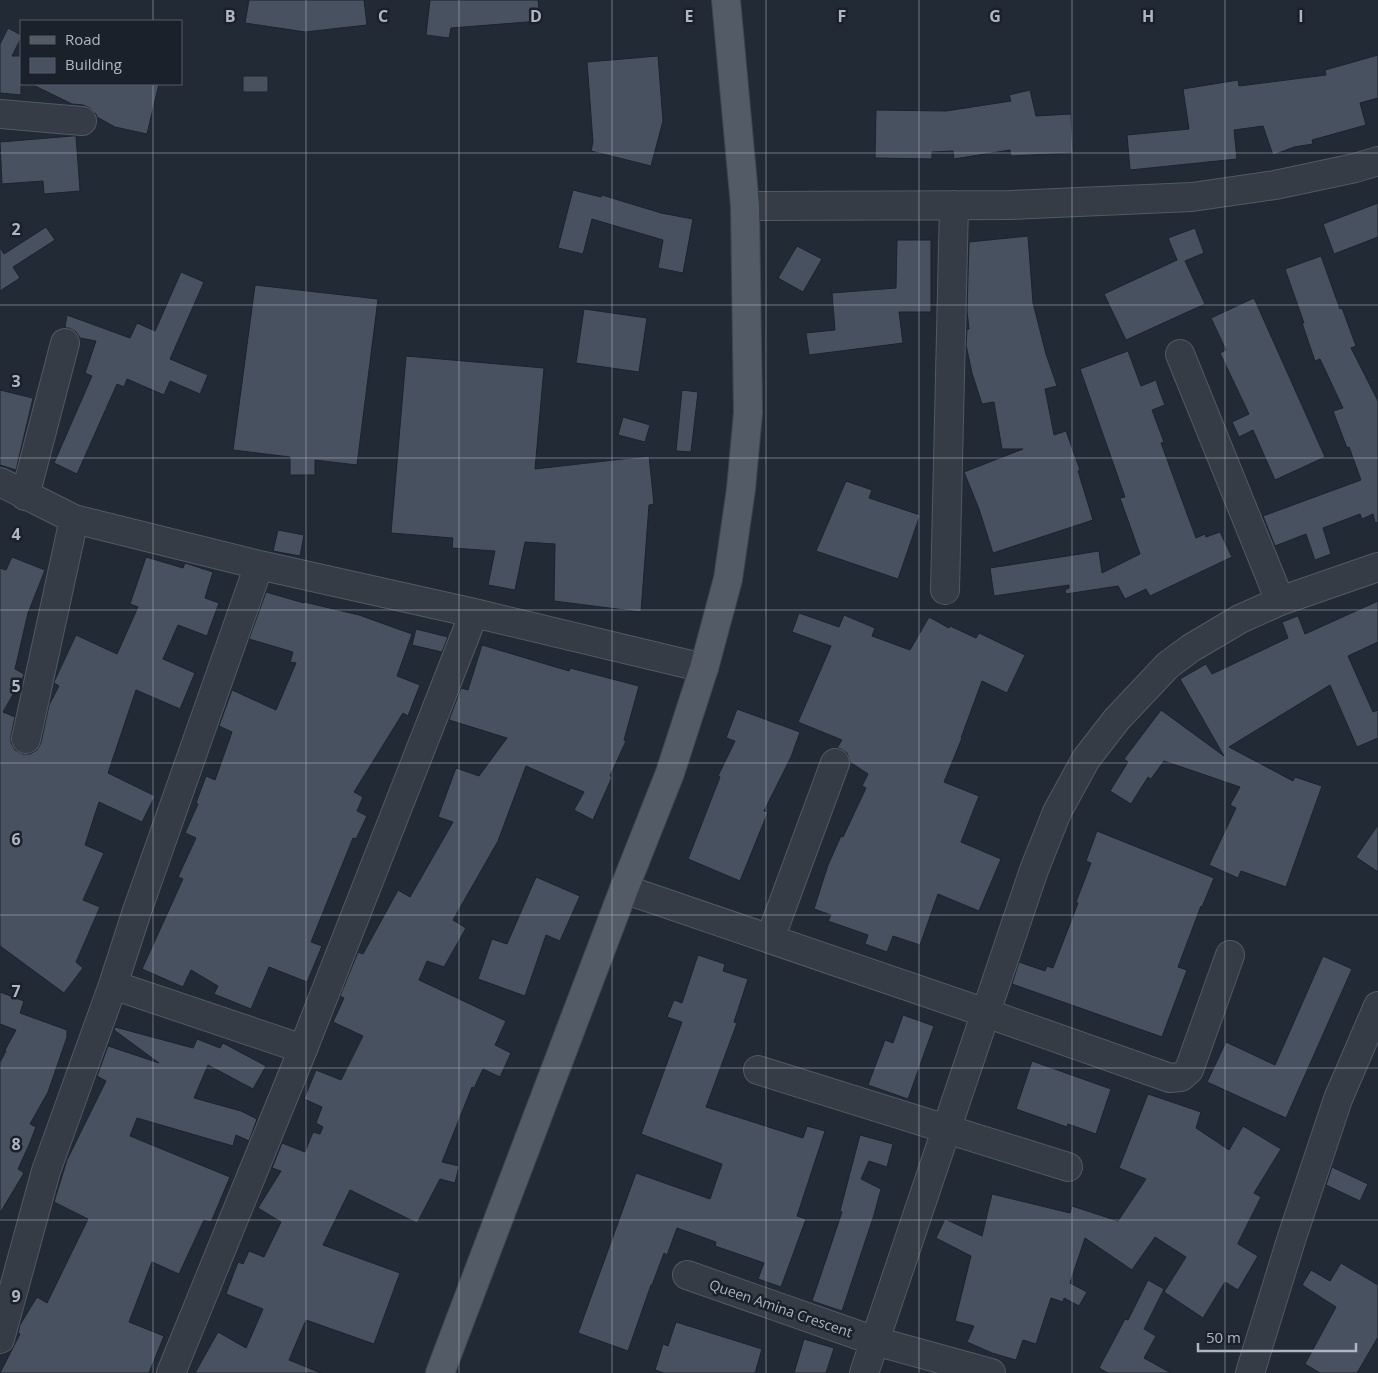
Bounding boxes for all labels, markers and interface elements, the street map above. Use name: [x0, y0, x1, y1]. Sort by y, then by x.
text: B: [225, 5, 235, 27]
text: C: [378, 5, 388, 27]
text: D: [530, 5, 542, 27]
text: E: [685, 5, 694, 27]
text: F: [838, 5, 846, 27]
text: G: [989, 5, 1001, 27]
text: H: [1142, 5, 1154, 27]
text: I: [1298, 5, 1304, 27]
legend: [20, 20, 182, 85]
text: Road: [65, 29, 101, 49]
text: Building: [65, 54, 122, 74]
text: 2: [11, 218, 21, 240]
text: 3: [11, 370, 21, 392]
text: 4: [11, 523, 21, 545]
text: 5: [11, 675, 21, 697]
text: 6: [11, 828, 21, 850]
text: 7: [11, 980, 21, 1002]
text: 8: [11, 1133, 21, 1155]
street label: Queen Amina Crescent: [707, 1275, 855, 1341]
text: 9: [11, 1285, 21, 1307]
scale bar: [1198, 1320, 1356, 1352]
text: 50 m: [1206, 1327, 1241, 1347]

